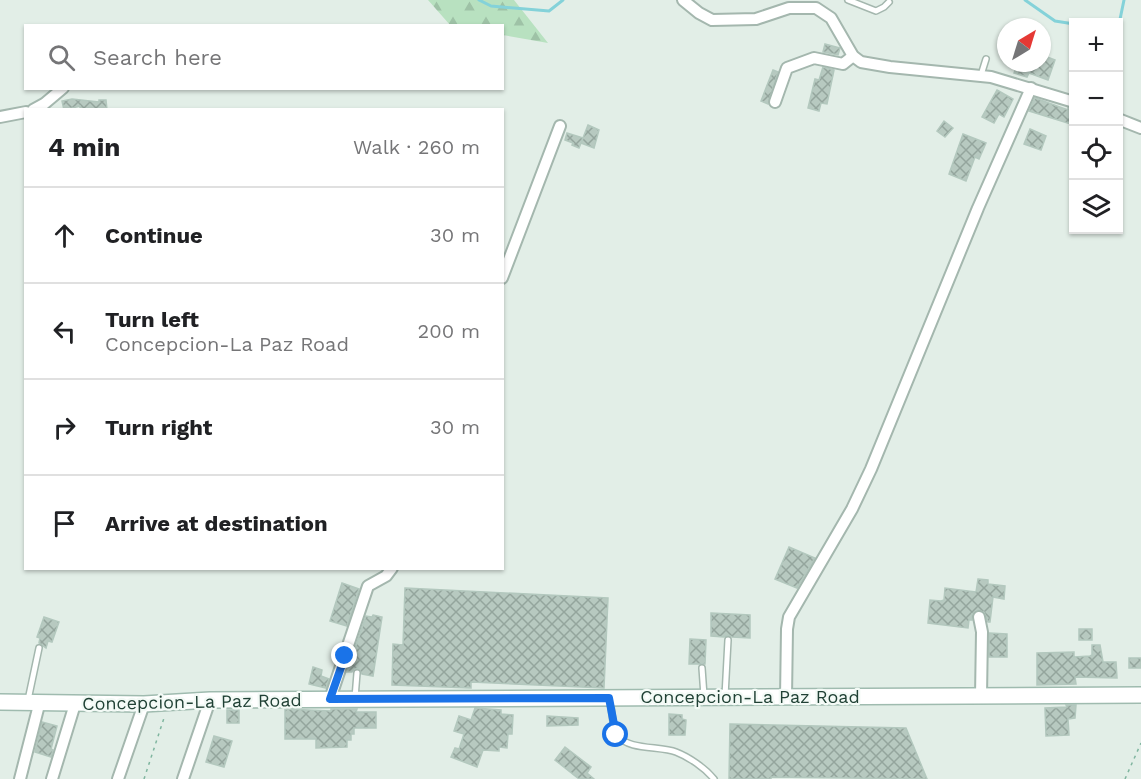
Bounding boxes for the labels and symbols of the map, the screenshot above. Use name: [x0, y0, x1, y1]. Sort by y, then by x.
north arrow: [997, 18, 1051, 72]
route end: [331, 642, 357, 668]
street label: Concepcion-La Paz Road: [640, 686, 860, 707]
street label: Concepcion-La Paz Road: [82, 689, 302, 714]
route start: [602, 721, 628, 747]

